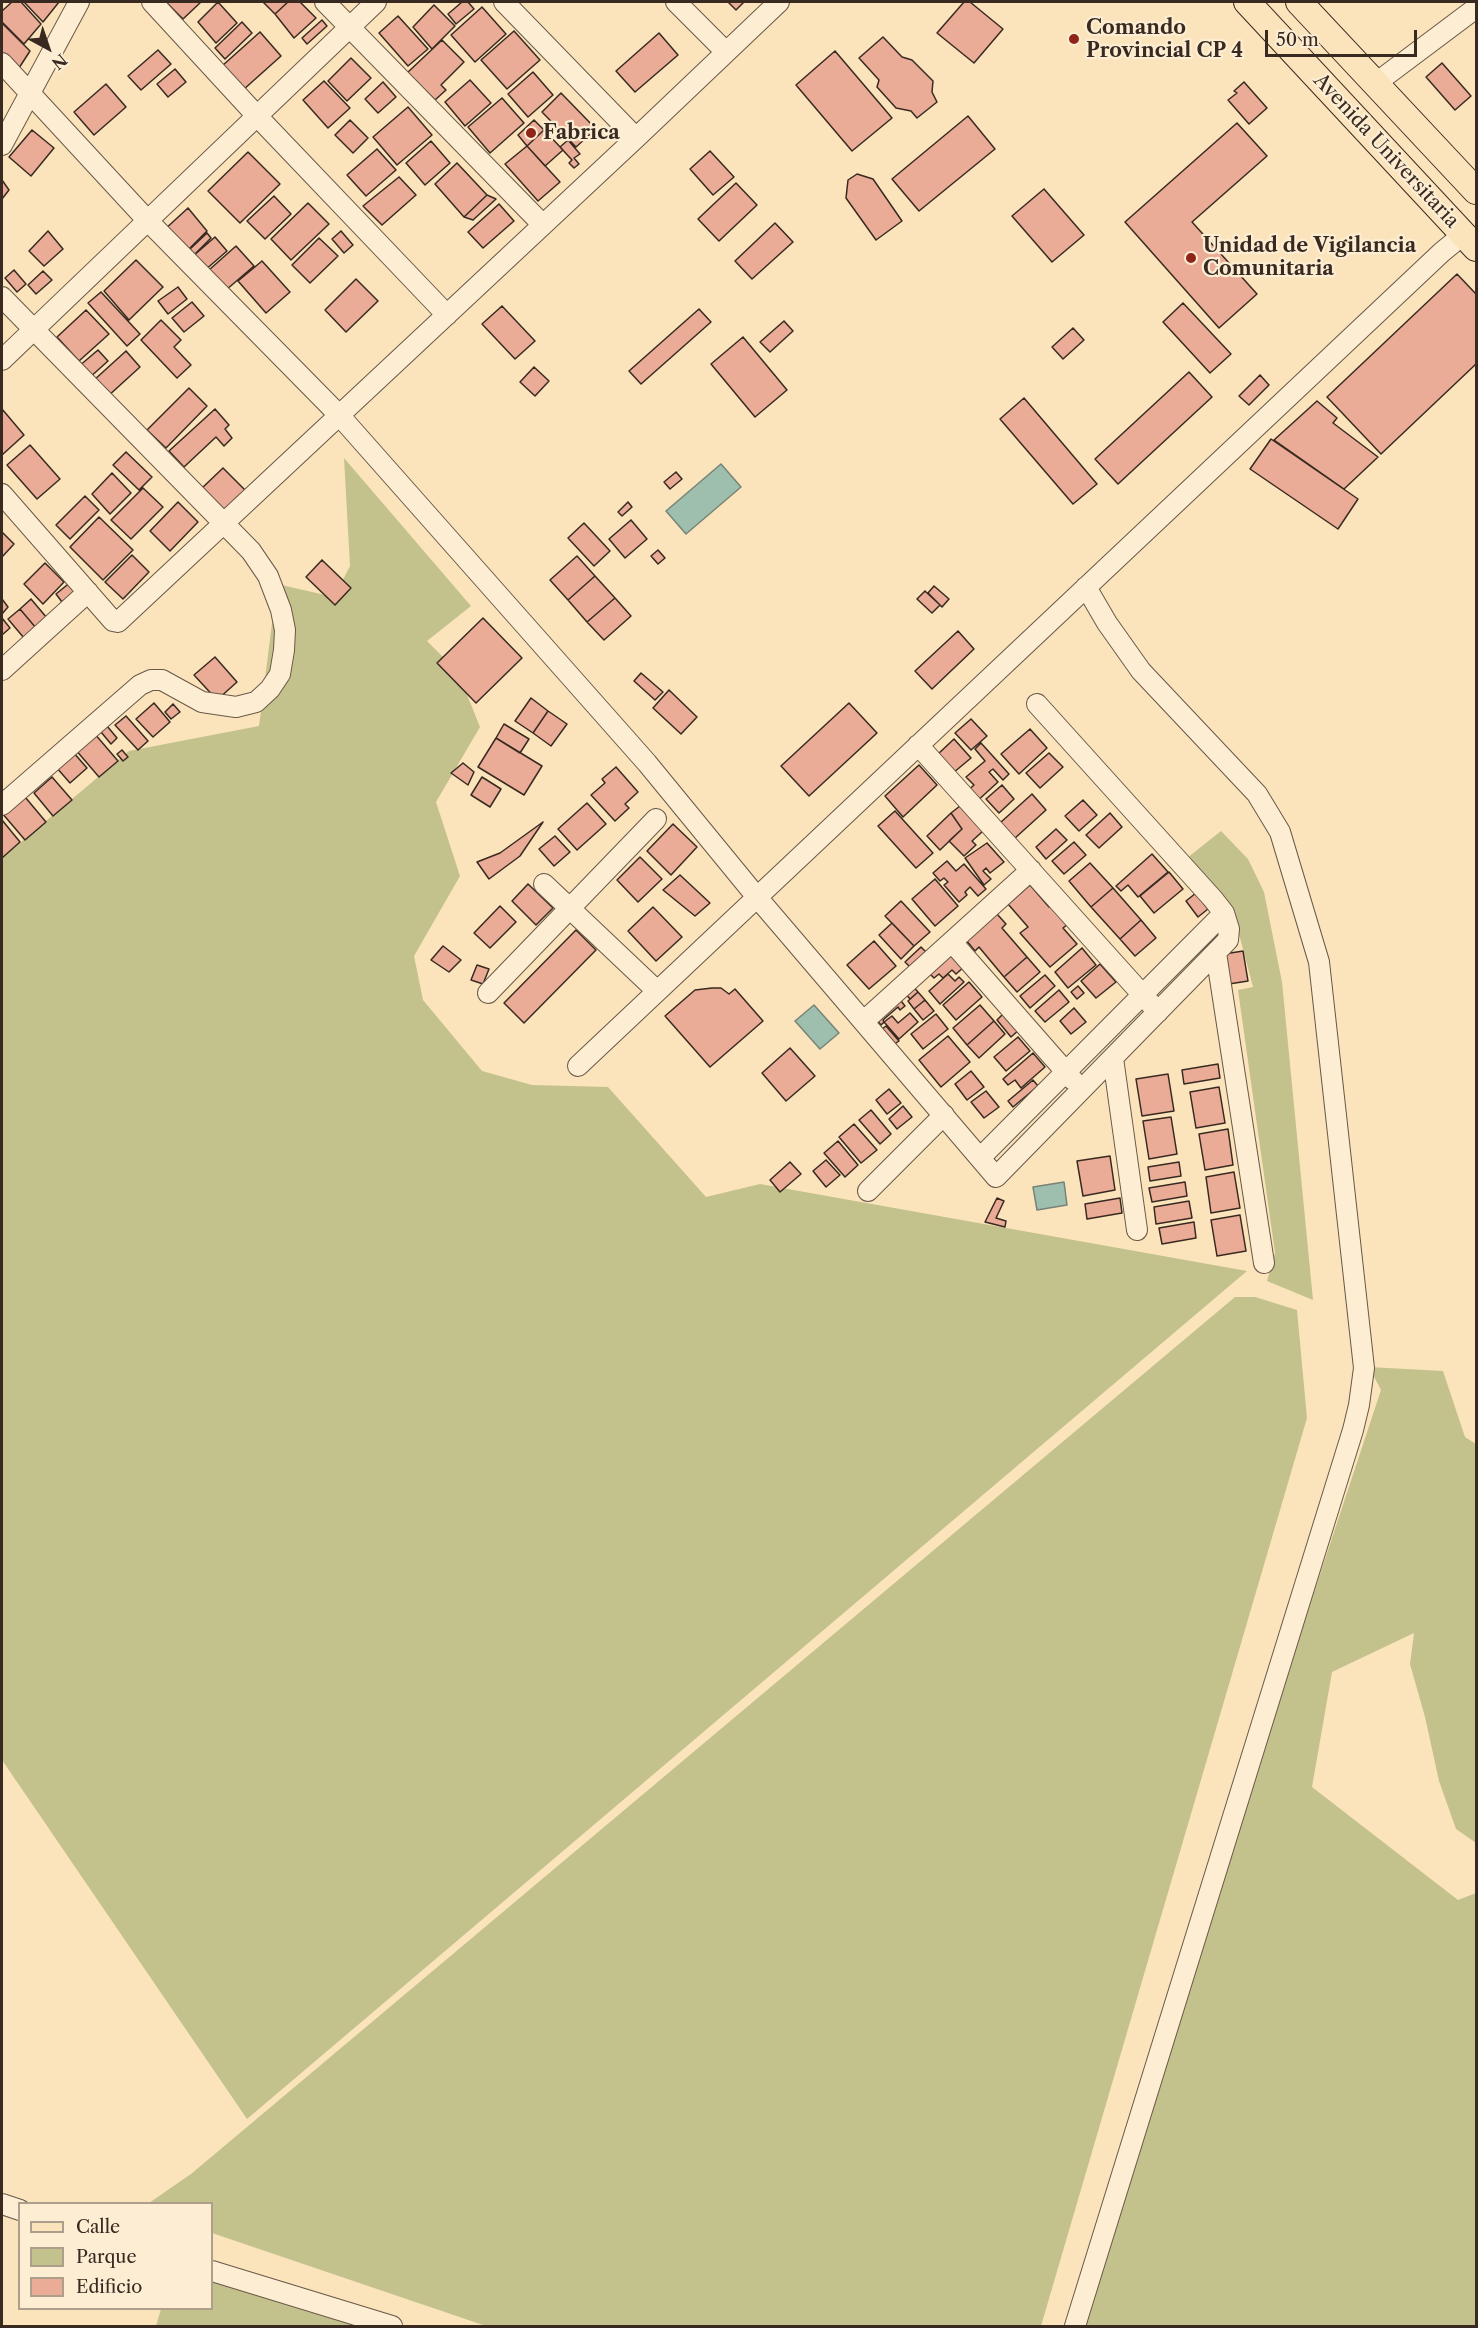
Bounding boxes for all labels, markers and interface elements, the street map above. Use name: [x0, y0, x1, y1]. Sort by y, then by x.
place label: Comando Provincial CP 4: [1086, 16, 1243, 63]
north arrow: [18, 18, 78, 78]
scale bar: [1268, 18, 1420, 56]
text: 50 m: [1276, 29, 1319, 51]
marker: Comando Provincial CP 4: [1067, 32, 1081, 46]
text: N: [48, 50, 71, 74]
street label: Avenida Universitaria: [1308, 69, 1464, 233]
place label: Fabrica: [543, 121, 620, 145]
marker: Fabrica: [524, 126, 538, 140]
place label: Unidad de Vigilancia Comunitaria: [1203, 234, 1416, 281]
marker: Unidad de Vigilancia Comunitaria: [1184, 251, 1198, 265]
legend: [18, 2202, 213, 2310]
text: Calle: [76, 2216, 120, 2238]
text: Parque: [76, 2246, 137, 2268]
text: Edificio: [76, 2276, 142, 2298]

